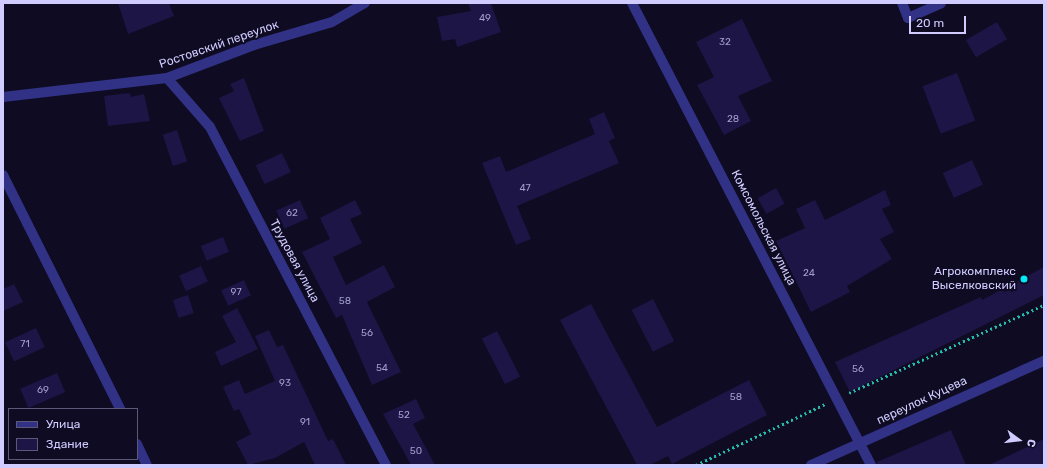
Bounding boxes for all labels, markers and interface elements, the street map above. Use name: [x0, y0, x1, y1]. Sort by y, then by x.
scale bar: [911, 8, 968, 34]
house number: 49: [479, 13, 491, 25]
text: 20 m: [916, 16, 944, 30]
street label: Ростовский переулок: [157, 18, 281, 72]
house number: 32: [719, 37, 731, 49]
house number: 28: [727, 114, 739, 126]
street label: Комсомольская улица: [728, 168, 798, 288]
house number: 47: [519, 183, 531, 195]
house number: 62: [286, 208, 298, 220]
street label: Трудовая улица: [266, 217, 322, 305]
place label: Агрокомплекс Выселковский: [932, 265, 1016, 293]
house number: 24: [803, 268, 815, 280]
marker: Агрокомплекс Выселковский: [1019, 274, 1029, 284]
house number: 97: [230, 287, 242, 299]
house number: 58: [339, 296, 351, 308]
house number: 56: [361, 328, 373, 340]
house number: 71: [20, 339, 30, 351]
house number: 54: [376, 363, 388, 375]
house number: 56: [852, 364, 864, 376]
street label: переулок Куцева: [875, 374, 969, 428]
house number: 93: [279, 378, 291, 390]
house number: 69: [37, 385, 49, 397]
house number: 58: [730, 392, 742, 404]
legend: [8, 408, 138, 460]
house number: 52: [398, 410, 410, 422]
text: Улица: [46, 417, 80, 431]
house number: 91: [300, 417, 310, 429]
north arrow: [999, 420, 1039, 460]
text: Здание: [46, 437, 89, 451]
text: С: [1024, 438, 1038, 449]
house number: 50: [410, 446, 422, 458]

